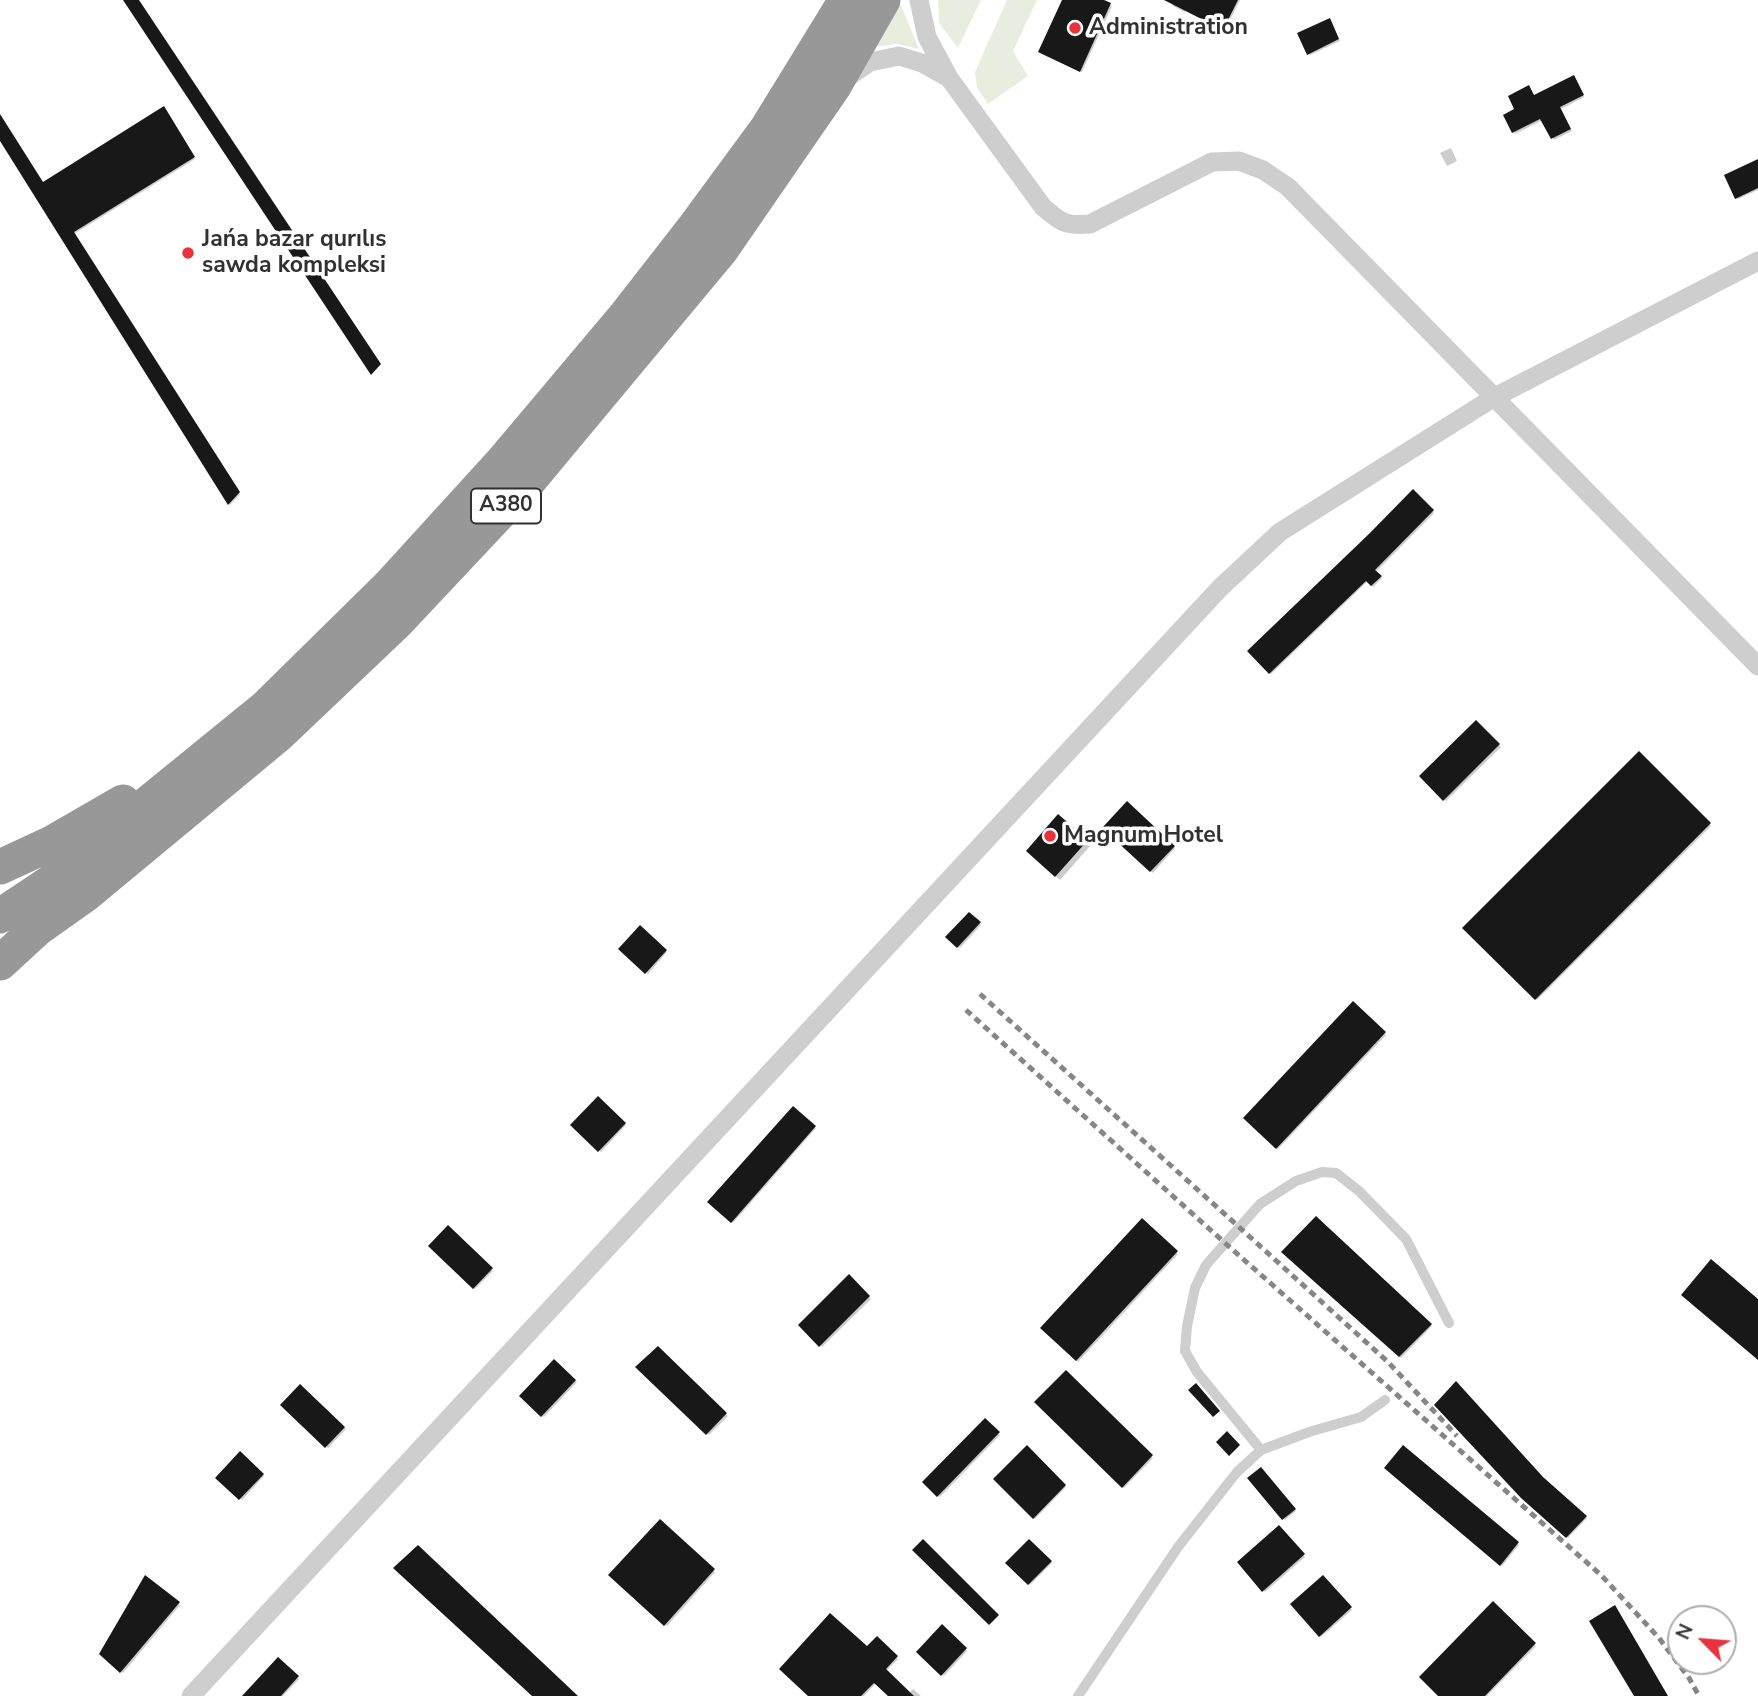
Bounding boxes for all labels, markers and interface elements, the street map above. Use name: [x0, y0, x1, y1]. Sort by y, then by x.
place label: Administration: [1089, 14, 1248, 42]
marker: Administration: [1067, 20, 1083, 36]
place label: Jańa bazar qurılıs sawda kompleksi: [202, 226, 386, 280]
marker: Jańa bazar qurılıs sawda kompleksi: [180, 245, 196, 261]
road number: A380: [471, 489, 541, 524]
place label: Magnum Hotel: [1064, 822, 1223, 850]
marker: Magnum Hotel: [1042, 828, 1058, 844]
north arrow: [1667, 1605, 1737, 1675]
text: N: [1670, 1620, 1700, 1644]

